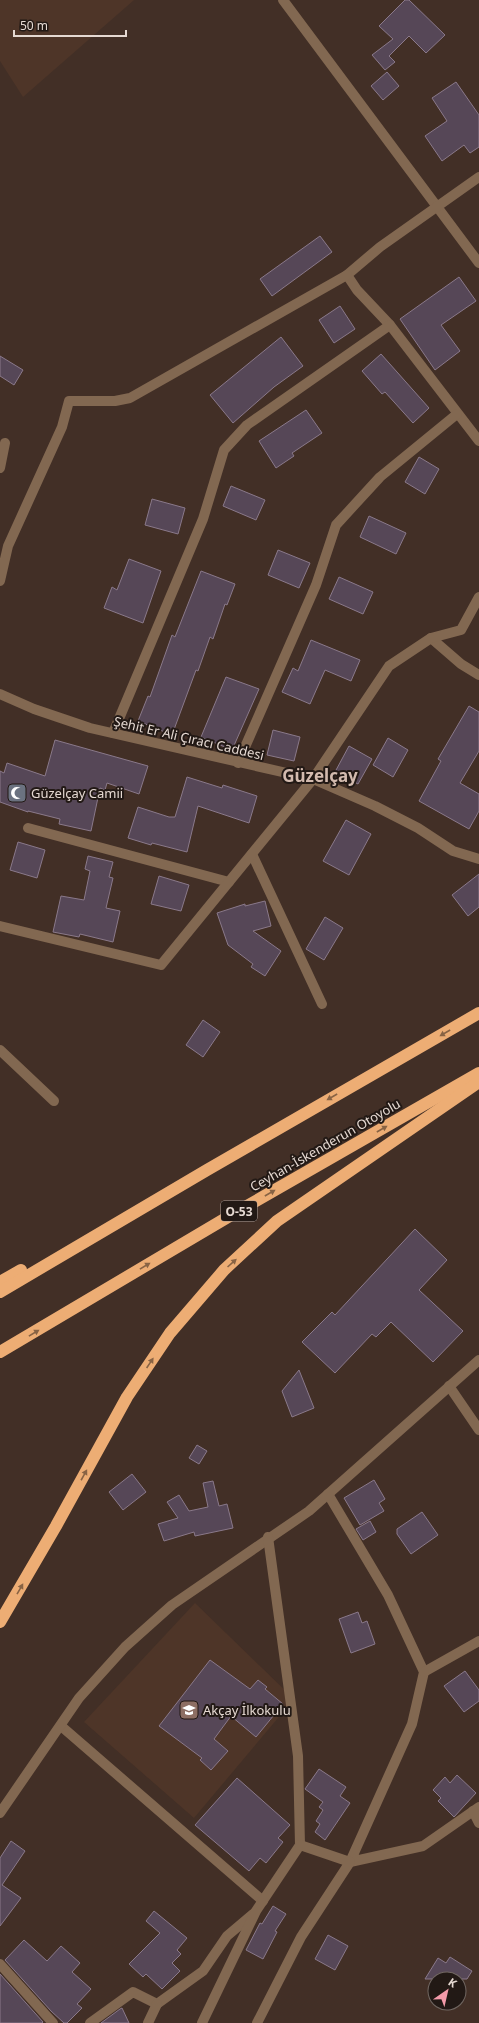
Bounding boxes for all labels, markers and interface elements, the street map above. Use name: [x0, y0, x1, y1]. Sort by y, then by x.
scale bar: [14, 12, 126, 38]
text: 50 m: [20, 17, 48, 34]
street label: Şehit Er Ali Çıracı Caddesi: [112, 712, 266, 764]
district label: Güzelçay: [282, 764, 358, 787]
mosque icon: Güzelçay Camii: [6, 782, 28, 804]
place label: Güzelçay Camii: [31, 784, 123, 802]
one-way arrow: [439, 1029, 451, 1036]
street label: Ceyhan-İskenderun Otoyolu: [247, 1094, 403, 1196]
one-way arrow: [326, 1094, 338, 1101]
one-way arrow: [376, 1125, 388, 1132]
one-way arrow: [264, 1190, 276, 1197]
road number: O-53: [221, 1201, 257, 1221]
one-way arrow: [226, 1258, 237, 1267]
one-way arrow: [139, 1263, 151, 1270]
one-way arrow: [28, 1329, 40, 1336]
one-way arrow: [146, 1358, 154, 1369]
one-way arrow: [81, 1470, 88, 1481]
one-way arrow: [17, 1583, 24, 1595]
school or university icon: Akçay İlkokulu: [178, 1699, 200, 1721]
place label: Akçay İlkokulu: [203, 1701, 291, 1719]
north arrow: [427, 1971, 467, 2011]
text: K: [446, 1974, 461, 1991]

